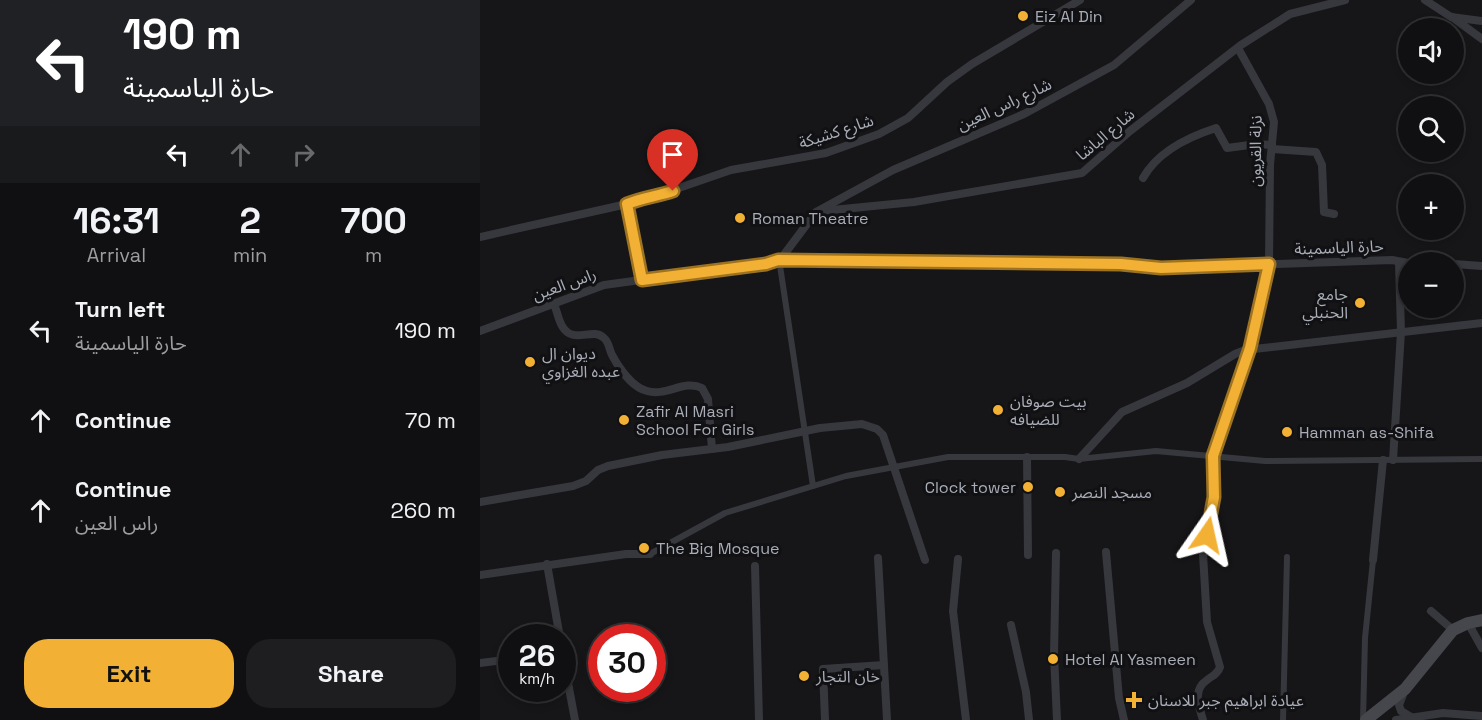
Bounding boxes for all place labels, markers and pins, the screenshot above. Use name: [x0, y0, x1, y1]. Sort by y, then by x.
place label: Eiz Al Din: [1035, 6, 1103, 27]
marker: Eiz Al Din: [1016, 9, 1030, 23]
pin: [647, 129, 698, 191]
place label: Roman Theatre: [752, 208, 868, 229]
marker: Roman Theatre: [733, 211, 747, 225]
place label: جامع الحنبلي: [1302, 284, 1348, 325]
marker: جامع الحنبلي: [1353, 296, 1367, 310]
place label: ديوان ال عبده الغزاوي: [542, 343, 620, 384]
marker: ديوان ال عبده الغزاوي: [523, 355, 537, 369]
place label: بيت صوفان للضيافه: [1010, 391, 1087, 430]
place label: Zafir Al Masri School For Girls: [636, 401, 754, 440]
marker: بيت صوفان للضيافه: [991, 403, 1005, 417]
marker: Zafir Al Masri School For Girls: [617, 413, 631, 427]
place label: Hamman as-Shifa: [1299, 422, 1434, 443]
marker: Hamman as-Shifa: [1280, 425, 1294, 439]
place label: Clock tower: [925, 477, 1016, 498]
marker: Clock tower: [1021, 480, 1035, 494]
place label: مسجد النصر: [1071, 482, 1152, 503]
marker: مسجد النصر: [1053, 485, 1067, 499]
place label: The Big Mosque: [656, 538, 779, 559]
marker: The Big Mosque: [637, 541, 651, 555]
place label: Hotel Al Yasmeen: [1065, 649, 1196, 670]
marker: Hotel Al Yasmeen: [1046, 652, 1060, 666]
place label: خان التجار: [815, 666, 880, 687]
marker: خان التجار: [797, 669, 811, 683]
place label: عيادة ابراهيم جبر للاسنان: [1148, 690, 1304, 713]
marker: عيادة ابراهيم جبر للاسنان: [1125, 691, 1143, 709]

